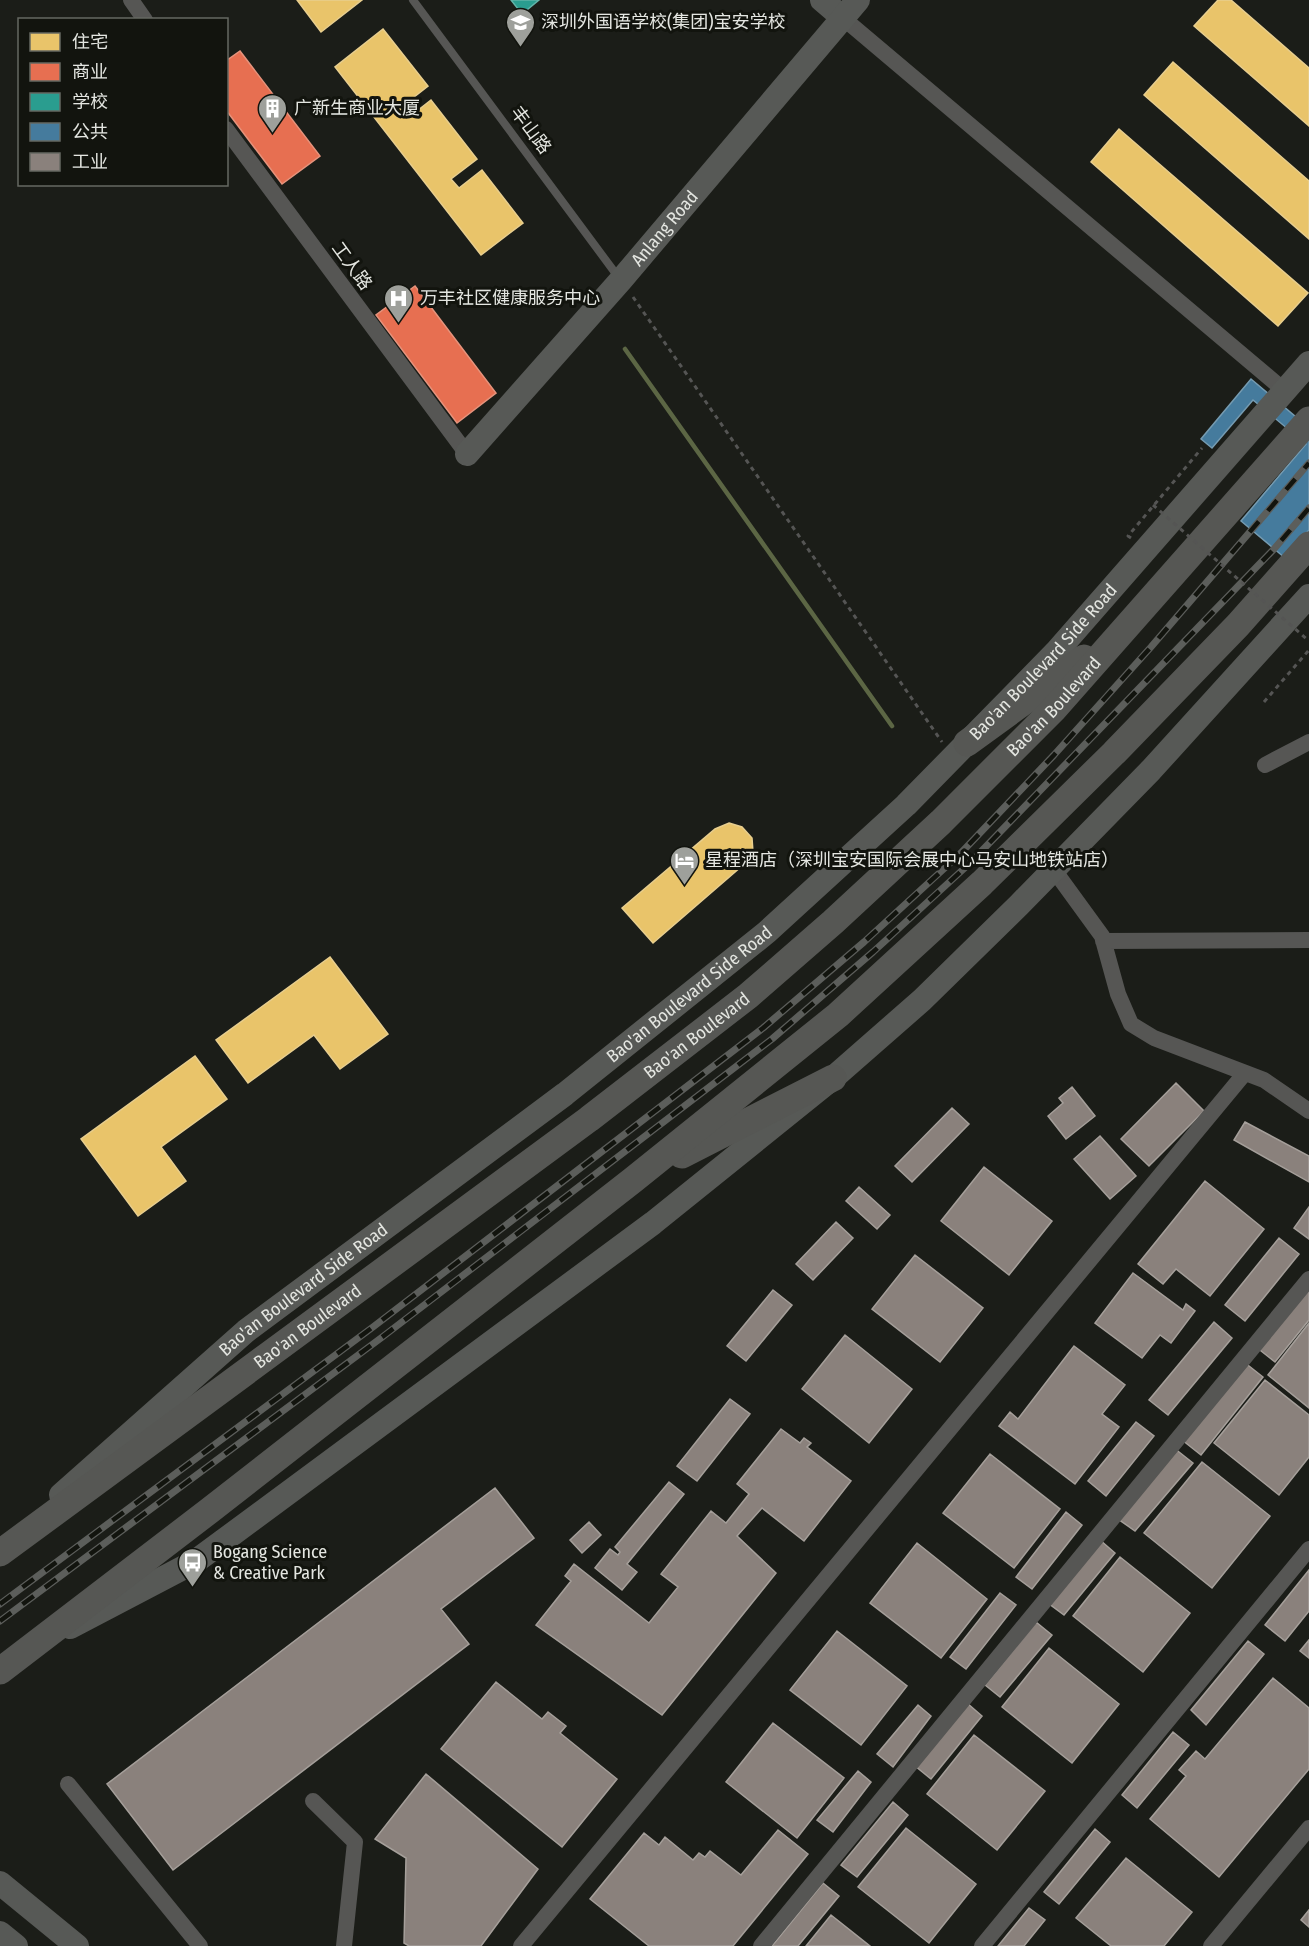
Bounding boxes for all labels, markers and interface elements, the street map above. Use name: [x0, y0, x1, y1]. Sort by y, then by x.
school or university icon: 深圳外国语学校(集团)宝安学校: [504, 6, 536, 48]
place label: 深圳外国语学校(集团)宝安学校: [541, 11, 786, 33]
legend: [18, 18, 228, 186]
text: 住宅: [72, 31, 108, 53]
text: 商业: [72, 61, 108, 83]
text: 学校: [72, 91, 108, 113]
building icon: 广新生商业大厦: [257, 92, 289, 134]
place label: 广新生商业大厦: [294, 97, 420, 119]
street label: 丰山路: [506, 102, 556, 158]
text: 公共: [72, 121, 108, 143]
text: 工业: [72, 151, 108, 173]
street label: Anlang Road: [627, 186, 703, 271]
street label: 工人路: [327, 238, 377, 294]
hospital icon: 万丰社区健康服务中心: [383, 282, 415, 324]
place label: 万丰社区健康服务中心: [420, 287, 600, 309]
street label: Bao'an Boulevard Side Road: [965, 579, 1121, 745]
street label: Bao'an Boulevard: [1002, 651, 1106, 759]
hotel icon: 星程酒店（深圳宝安国际会展中心马安山地铁站店）: [668, 844, 700, 886]
place label: 星程酒店（深圳宝安国际会展中心马安山地铁站店）: [705, 849, 1119, 871]
street label: Bao'an Boulevard Side Road: [602, 921, 776, 1067]
street label: Bao'an Boulevard: [641, 987, 755, 1083]
street label: Bao'an Boulevard Side Road: [215, 1219, 393, 1361]
street label: Bao'an Boulevard: [250, 1280, 366, 1372]
place label: Bogang Science & Creative Park: [213, 1541, 327, 1584]
bus stop icon: Bogang Science & Creative Park: [176, 1546, 208, 1588]

